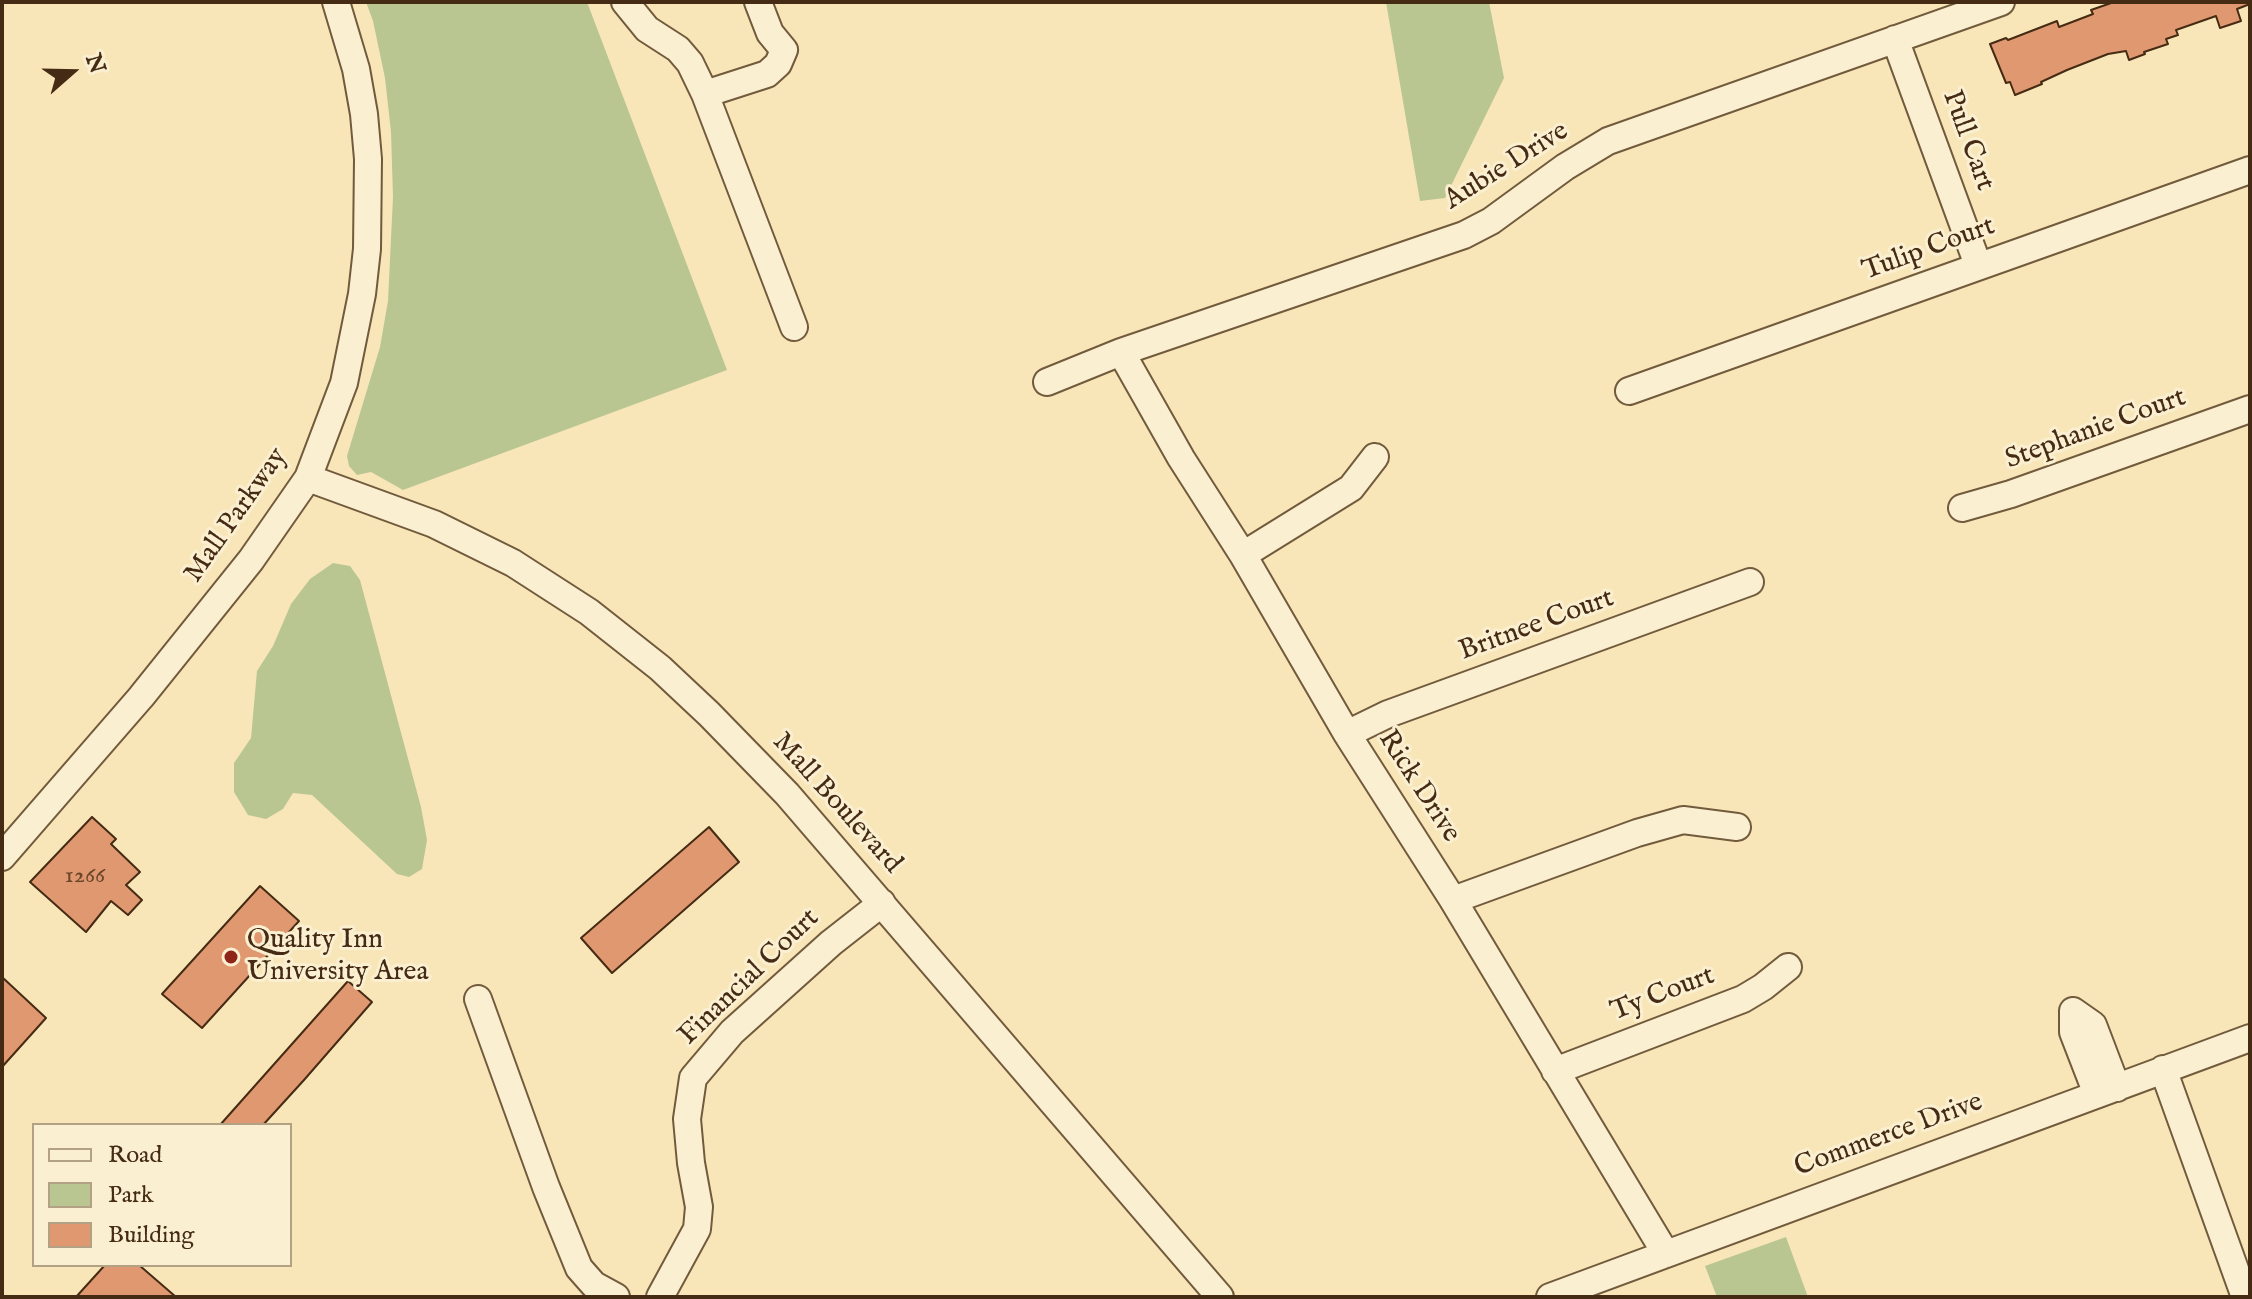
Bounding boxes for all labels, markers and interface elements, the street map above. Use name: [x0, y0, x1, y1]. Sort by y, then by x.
north arrow: [32, 32, 112, 112]
text: N: [78, 50, 111, 78]
street label: Pull Cart: [1933, 86, 2001, 196]
street label: Aubie Drive: [1439, 116, 1575, 218]
street label: Tulip Court: [1858, 211, 2000, 289]
street label: Stephanie Court: [2001, 382, 2191, 478]
street label: Mall Parkway: [178, 442, 296, 590]
street label: Britnee Court: [1455, 583, 1619, 669]
street label: Rick Drive: [1369, 725, 1467, 849]
street label: Mall Boulevard: [764, 727, 908, 881]
house number: 1266: [65, 863, 105, 891]
street label: Financial Court: [673, 903, 827, 1053]
place label: Quality Inn University Area: [247, 924, 429, 990]
marker: Quality Inn University Area: [222, 948, 240, 966]
street label: Ty Court: [1606, 960, 1720, 1030]
street label: Commerce Drive: [1790, 1086, 1988, 1186]
legend: [32, 1123, 292, 1267]
text: Road: [108, 1140, 162, 1171]
text: Park: [108, 1180, 154, 1211]
text: Building: [108, 1220, 194, 1251]

